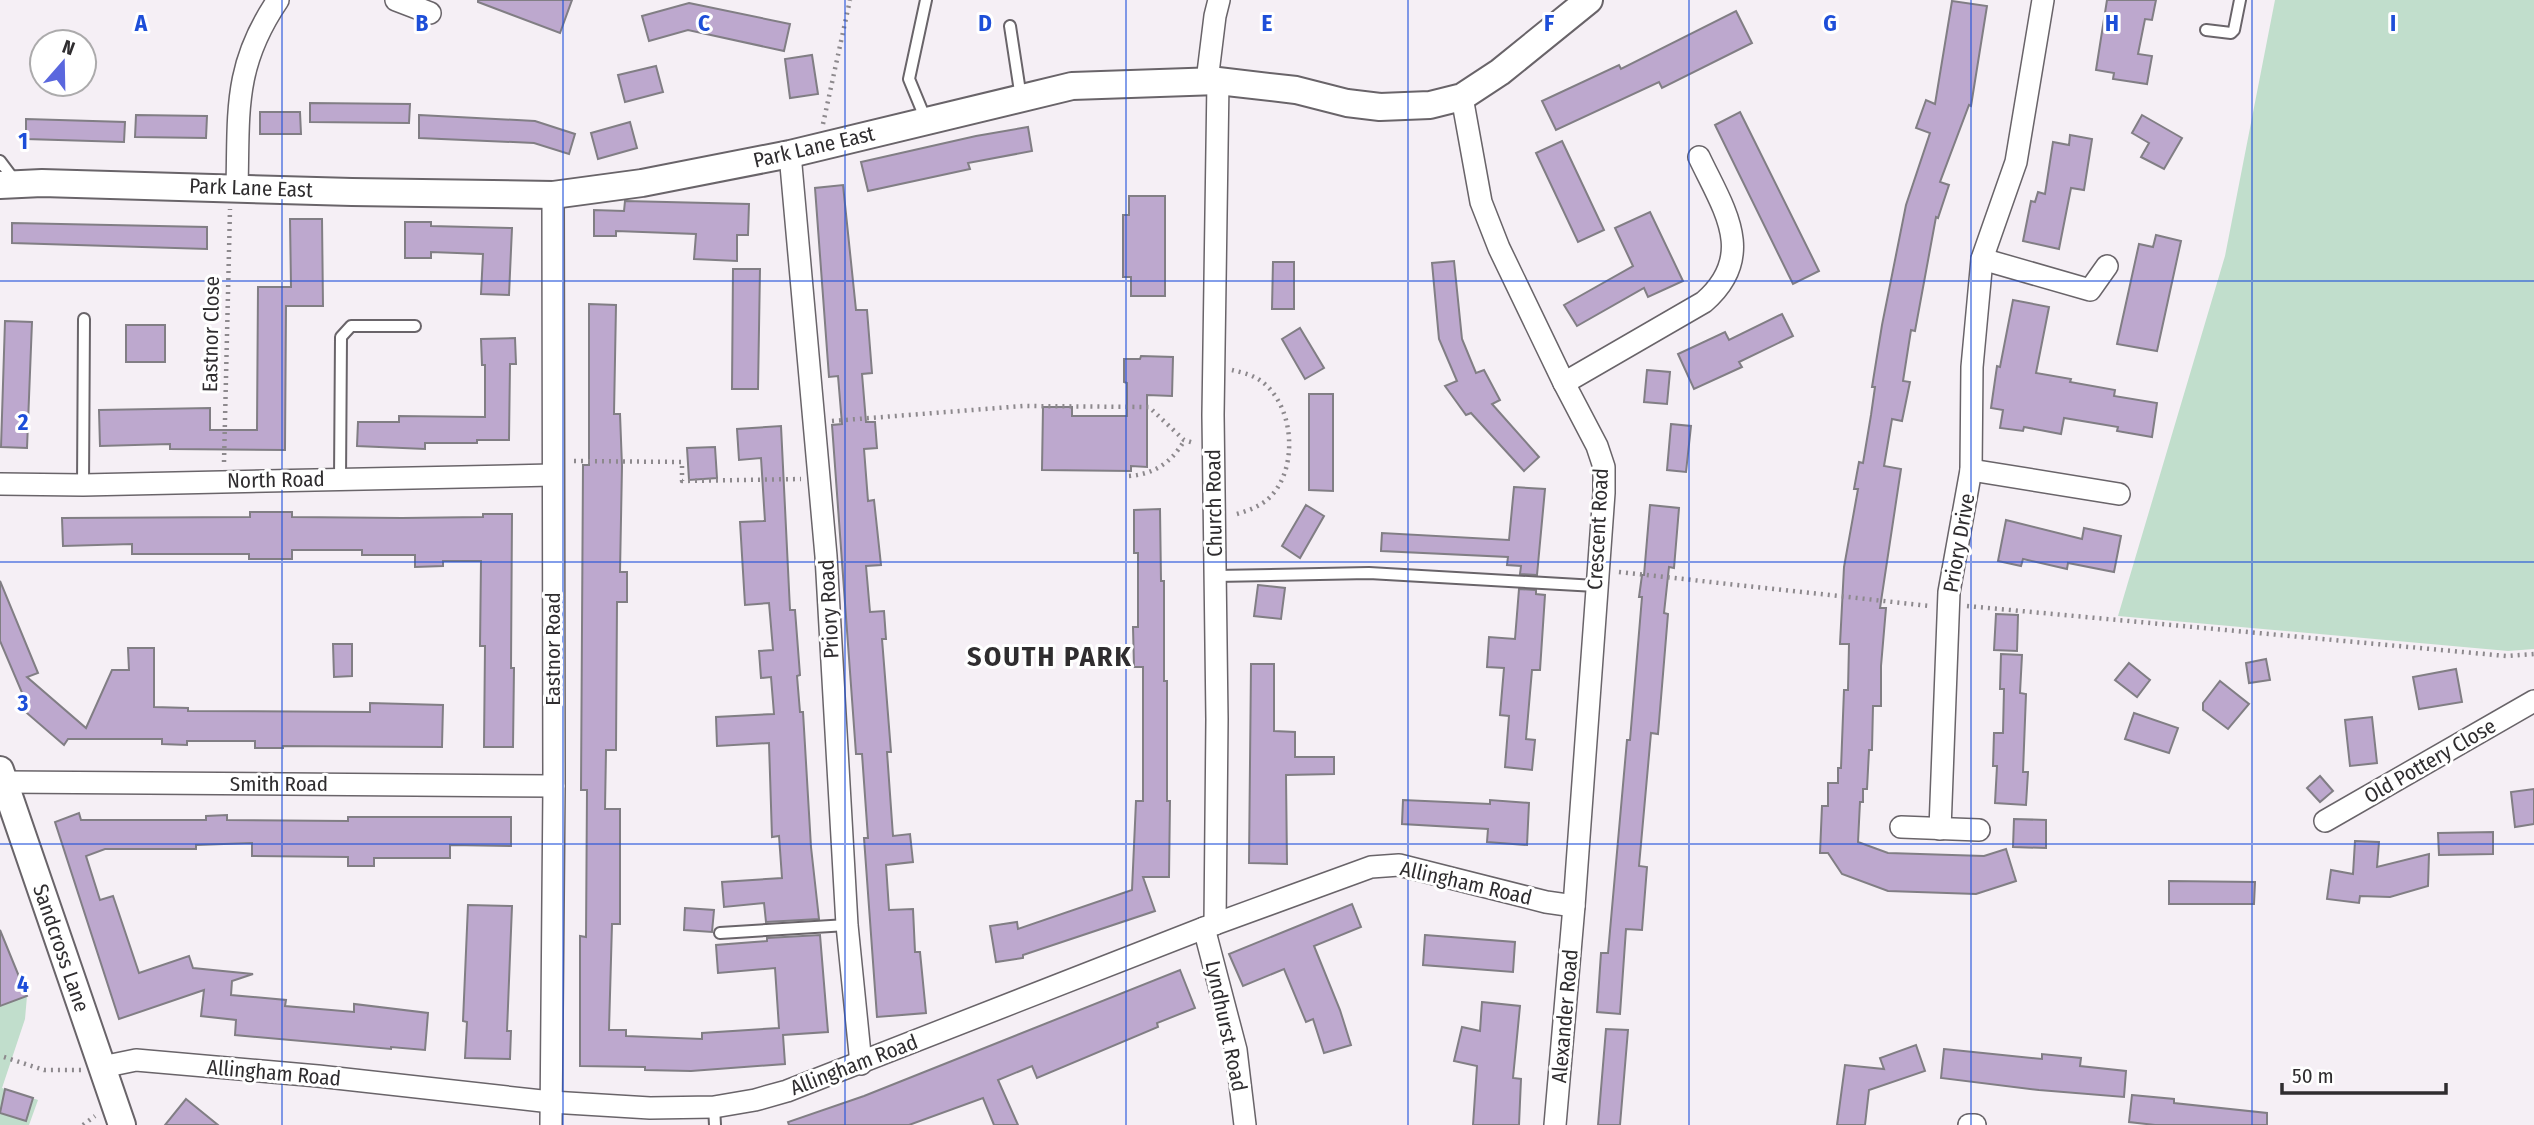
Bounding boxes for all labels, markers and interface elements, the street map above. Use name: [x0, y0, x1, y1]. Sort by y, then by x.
text: A: [134, 9, 148, 37]
text: B: [416, 9, 429, 37]
text: C: [698, 9, 710, 37]
text: D: [978, 9, 992, 37]
text: E: [1262, 9, 1273, 37]
text: F: [1544, 9, 1554, 37]
text: G: [1823, 9, 1837, 37]
text: H: [2105, 9, 2119, 37]
text: I: [2390, 9, 2396, 37]
north arrow: [28, 28, 98, 98]
text: N: [59, 35, 78, 60]
street label: Park Lane East: [751, 120, 877, 174]
text: 1: [18, 127, 28, 155]
street label: Park Lane East: [189, 173, 313, 203]
street label: Eastnor Close: [197, 276, 225, 392]
text: 2: [17, 408, 29, 436]
street label: Church Road: [1200, 449, 1228, 557]
street label: North Road: [227, 466, 325, 494]
street label: Crescent Road: [1582, 467, 1614, 591]
street label: Priory Drive: [1937, 491, 1981, 595]
street label: Priory Road: [813, 559, 845, 659]
street label: Eastnor Road: [540, 592, 566, 706]
district label: SOUTH PARK: [967, 640, 1133, 673]
text: 3: [17, 689, 29, 717]
street label: Old Pottery Close: [2359, 713, 2501, 809]
street label: Smith Road: [230, 771, 328, 797]
street label: Allingham Road: [1398, 855, 1534, 911]
street label: Sandcross Lane: [27, 881, 95, 1015]
street label: Alexander Road: [1546, 948, 1584, 1084]
street label: Lyndhurst Road: [1199, 958, 1253, 1094]
text: 4: [17, 970, 29, 998]
street label: Allingham Road: [787, 1029, 921, 1101]
scale bar: [2282, 1052, 2446, 1096]
street label: Allingham Road: [206, 1054, 342, 1092]
text: 50 m: [2292, 1063, 2334, 1089]

